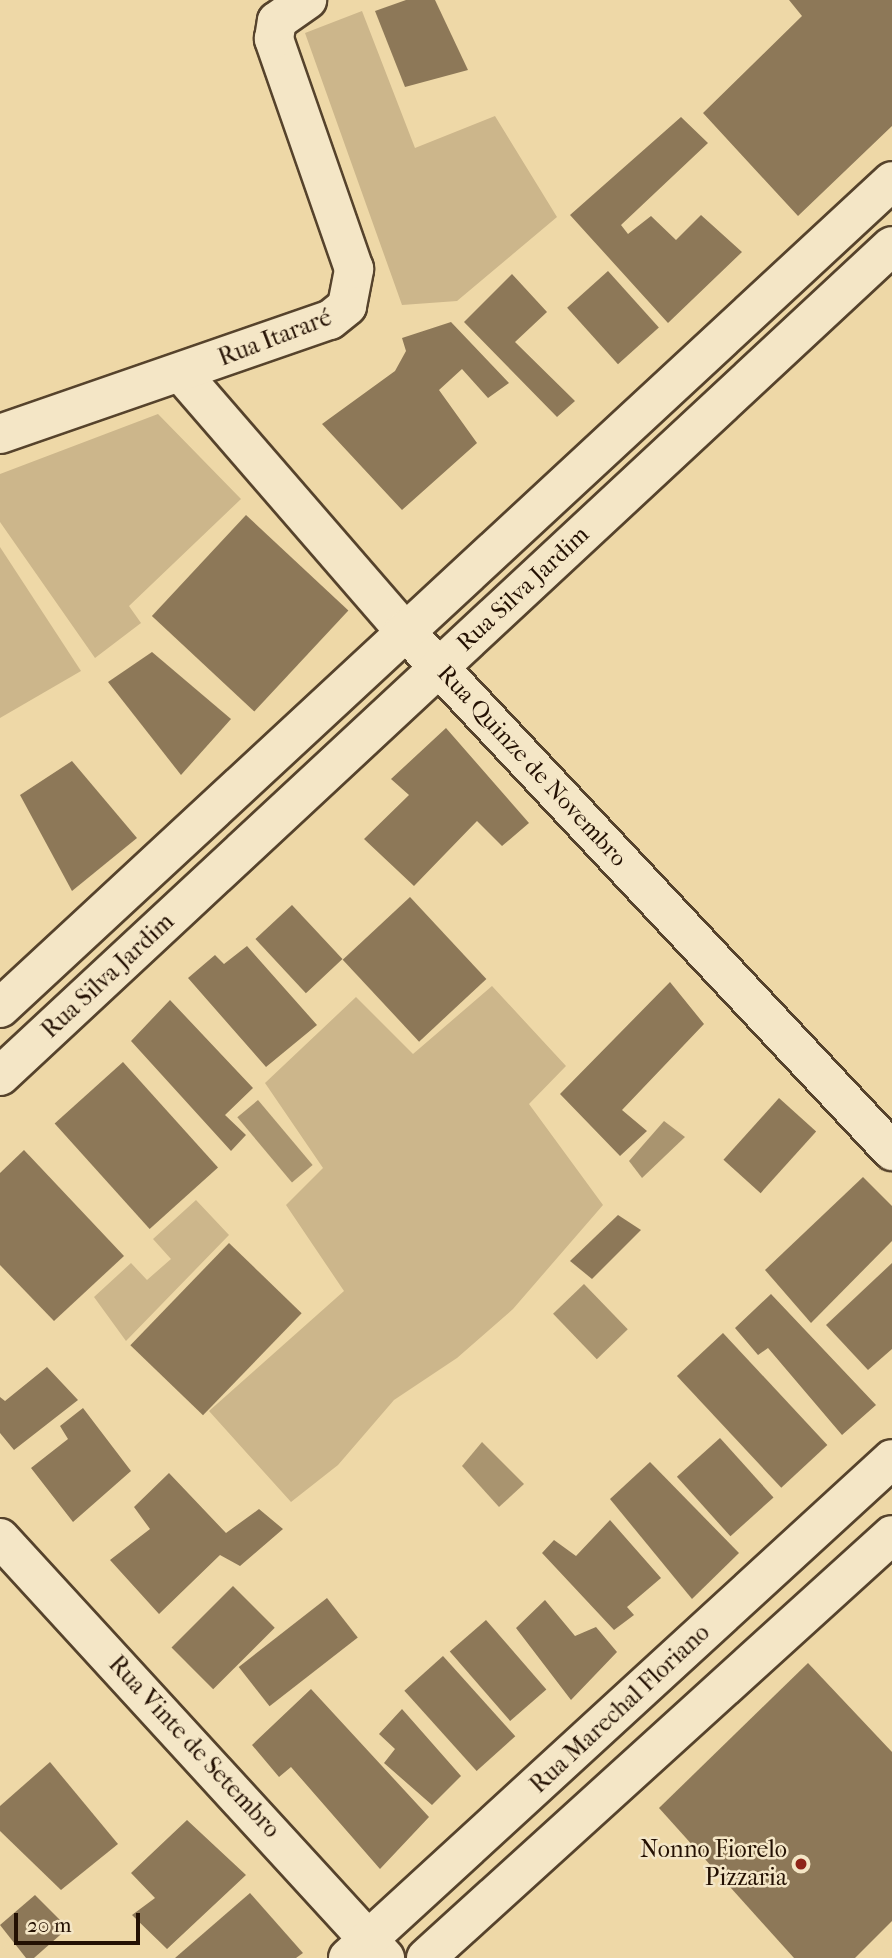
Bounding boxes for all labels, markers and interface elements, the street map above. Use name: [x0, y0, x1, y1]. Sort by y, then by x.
street label: Rua Itararé: [214, 303, 336, 373]
street label: Rua Silva Jardim: [451, 520, 595, 658]
street label: Rua Quinze de Novembro: [431, 659, 633, 873]
street label: Rua Silva Jardim: [36, 907, 180, 1045]
street label: Rua Marechal Floriano: [524, 1618, 716, 1800]
street label: Rua Vinte de Setembro: [102, 1650, 286, 1844]
place label: Nonno Fiorelo Pizzaria: [640, 1836, 787, 1892]
marker: Nonno Fiorelo Pizzaria: [793, 1856, 809, 1872]
scale bar: [18, 1898, 144, 1942]
text: 20 m: [27, 1913, 71, 1937]

